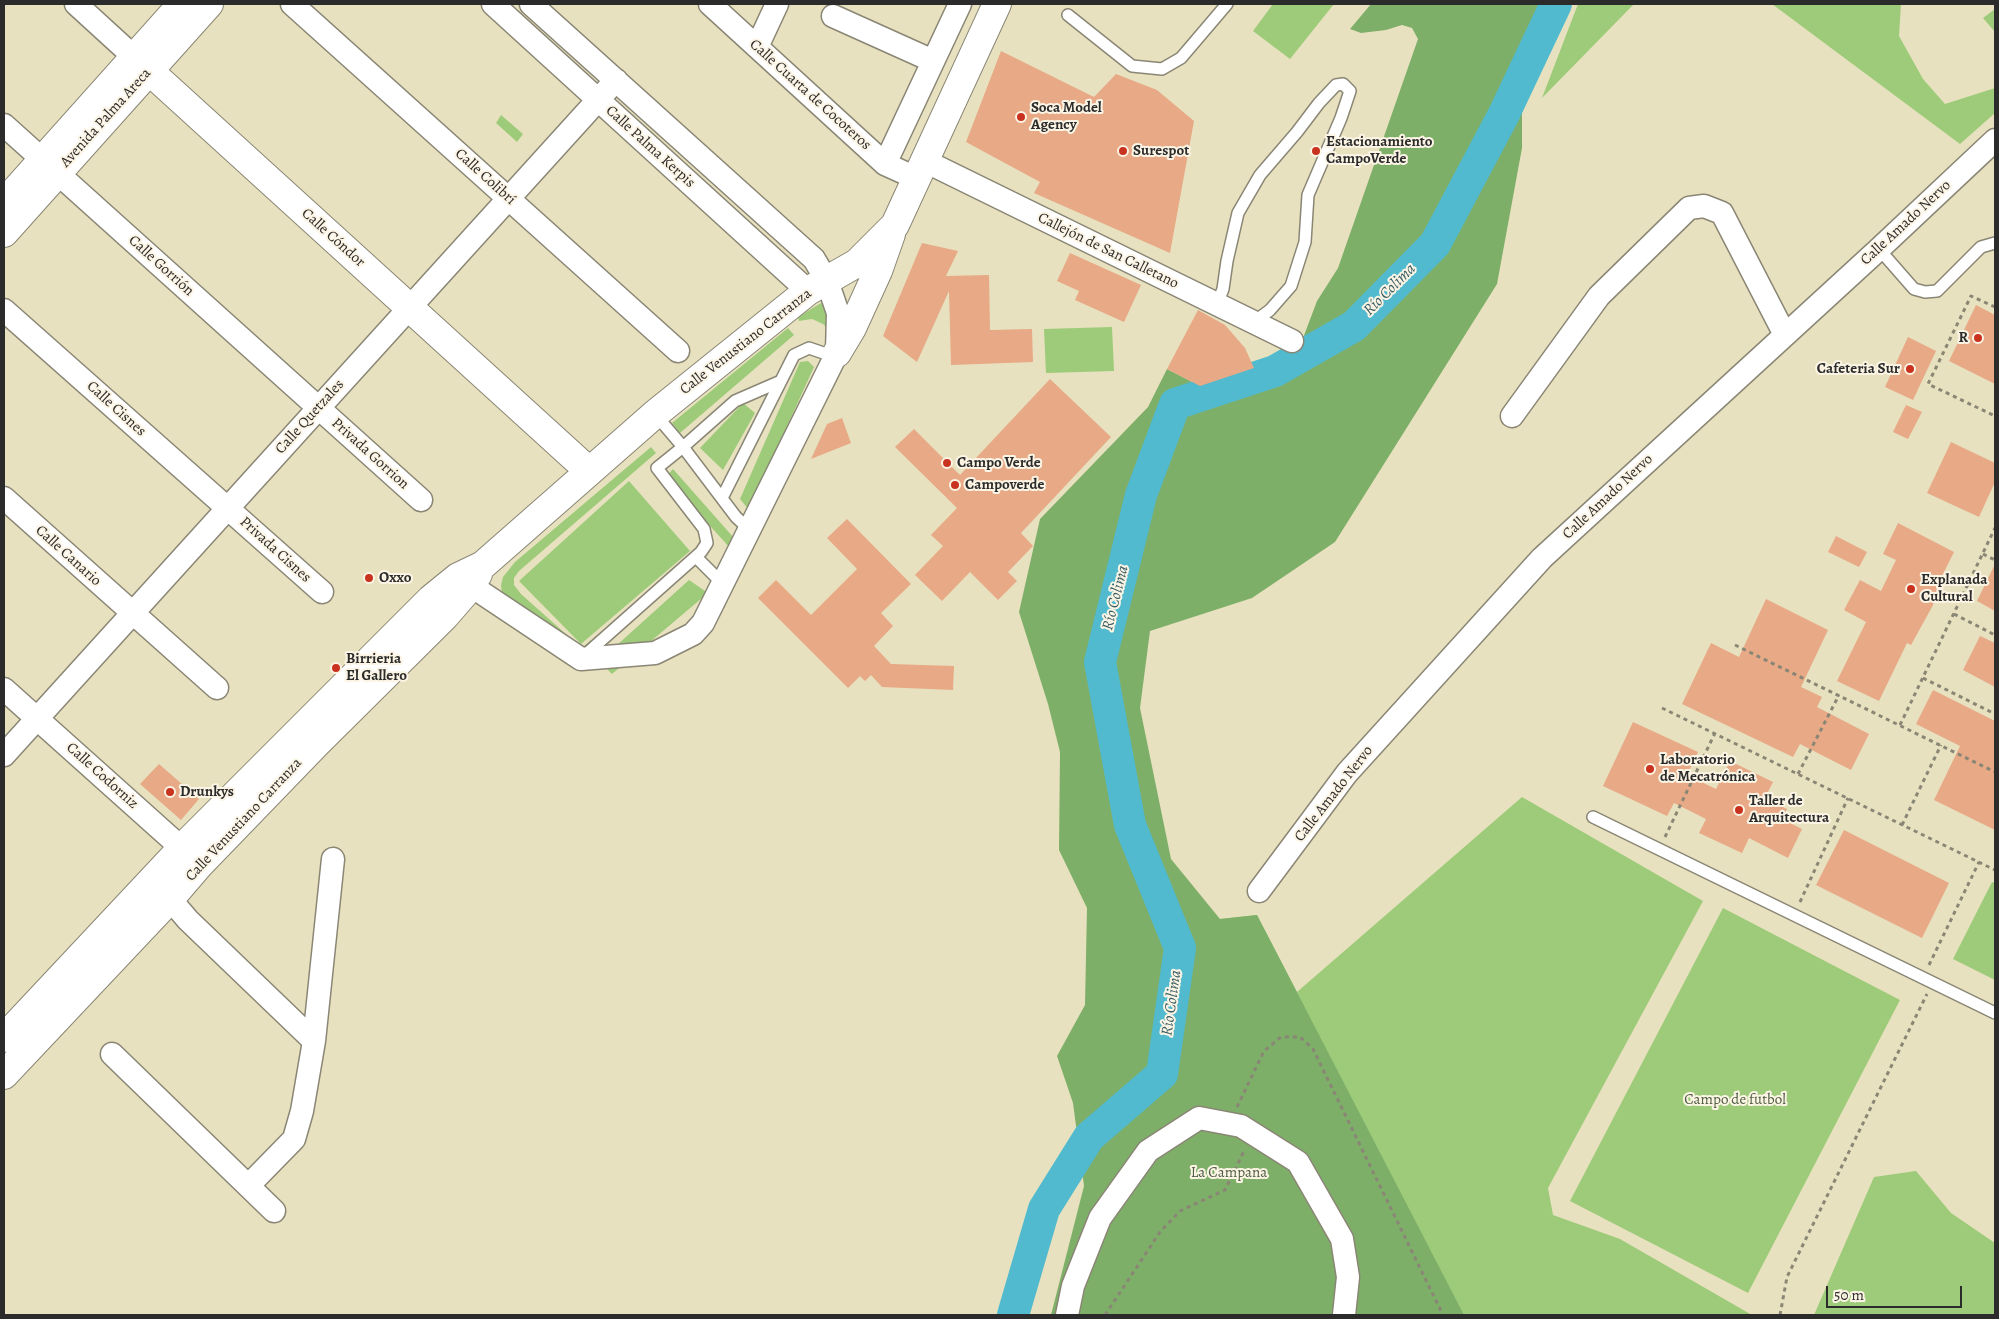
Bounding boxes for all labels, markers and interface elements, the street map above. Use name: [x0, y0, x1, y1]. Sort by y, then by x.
street label: Calle Cuarta de Cocoteros: [746, 36, 874, 154]
street label: Avenida Palma Areca: [57, 65, 155, 171]
place label: Soca Model Agency: [1031, 99, 1102, 134]
street label: Calle Palma Kerpis: [602, 102, 698, 192]
marker: Soca Model Agency: [1015, 111, 1027, 123]
place label: Estacionamiento CampoVerde: [1326, 133, 1433, 168]
place label: Surespot: [1133, 142, 1189, 160]
street label: Calle Colibrí: [451, 145, 519, 209]
marker: Surespot: [1117, 145, 1129, 157]
marker: Estacionamiento CampoVerde: [1310, 145, 1322, 157]
street label: Calle Amado Nervo: [1857, 177, 1955, 269]
street label: Calle Cóndor: [297, 205, 369, 271]
street label: Callejón de San Calletano: [1035, 209, 1181, 293]
street label: Calle Gorrión: [125, 232, 197, 300]
water label: Río Colima: [1360, 260, 1420, 320]
street label: Calle Venustiano Carranza: [677, 285, 815, 399]
place label: R: [1958, 329, 1968, 347]
marker: R: [1972, 332, 1984, 344]
place label: Cafeteria Sur: [1817, 360, 1900, 378]
marker: Cafeteria Sur: [1904, 363, 1916, 375]
street label: Calle Quetzales: [272, 376, 348, 458]
street label: Calle Cisnes: [83, 378, 149, 440]
street label: Privada Gorrion: [328, 414, 412, 494]
street label: Calle Amado Nervo: [1559, 451, 1657, 543]
place label: Campo Verde: [957, 454, 1041, 472]
marker: Campo Verde: [941, 457, 953, 469]
place label: Campoverde: [965, 476, 1044, 494]
marker: Campoverde: [949, 479, 961, 491]
street label: Privada Cisnes: [236, 513, 314, 587]
street label: Calle Canario: [31, 522, 105, 590]
water label: Río Colima: [1099, 564, 1133, 632]
place label: Oxxo: [379, 569, 411, 587]
place label: Explanada Cultural: [1921, 571, 1988, 606]
marker: Oxxo: [363, 572, 375, 584]
marker: Explanada Cultural: [1905, 583, 1917, 595]
place label: Birrieria El Gallero: [346, 650, 407, 685]
marker: Birrieria El Gallero: [330, 662, 342, 674]
street label: Calle Codorniz: [62, 739, 142, 813]
street label: Calle Amado Nervo: [1291, 742, 1377, 846]
place label: Laboratorio de Mecatrónica: [1660, 751, 1755, 786]
street label: Calle Venustiano Carranza: [182, 755, 306, 885]
marker: Laboratorio de Mecatrónica: [1644, 763, 1656, 775]
place label: Drunkys: [180, 783, 234, 801]
marker: Drunkys: [164, 786, 176, 798]
place label: Taller de Arquitectura: [1749, 792, 1829, 827]
marker: Taller de Arquitectura: [1733, 804, 1745, 816]
water label: Río Colima: [1158, 969, 1186, 1037]
park label: Campo de futbol: [1684, 1091, 1786, 1109]
park label: La Campana: [1191, 1164, 1267, 1182]
scale bar: [1829, 1276, 1965, 1308]
text: 50 m: [1834, 1285, 1864, 1305]

